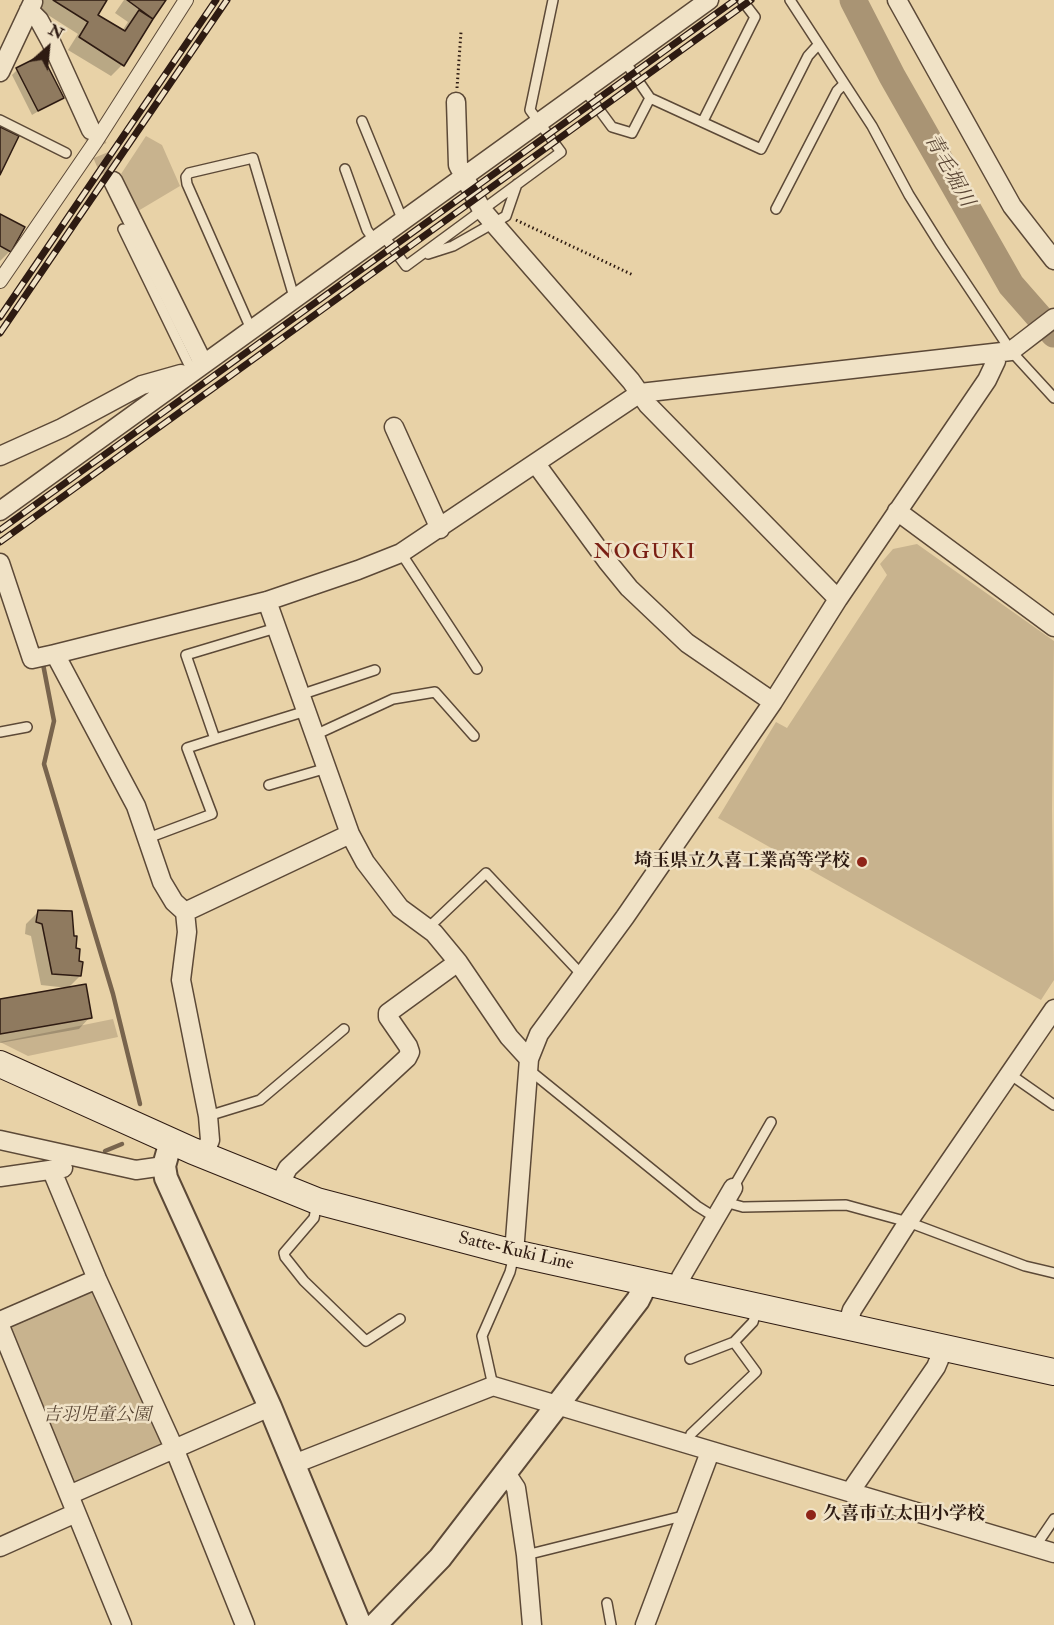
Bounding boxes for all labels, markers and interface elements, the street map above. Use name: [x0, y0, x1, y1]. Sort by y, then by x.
north arrow: [18, 18, 78, 78]
text: N: [45, 20, 67, 44]
water label: 青毛堀川: [918, 130, 978, 212]
district label: NOGUKI: [593, 540, 697, 566]
place label: 埼玉県立久喜工業高等学校: [634, 851, 850, 873]
marker: 埼玉県立久喜工業高等学校: [855, 855, 869, 869]
street label: Satte-Kuki Line: [456, 1228, 576, 1276]
park label: 吉羽児童公園: [43, 1405, 151, 1427]
place label: 久喜市立太田小学校: [823, 1504, 985, 1526]
marker: 久喜市立太田小学校: [804, 1508, 818, 1522]

